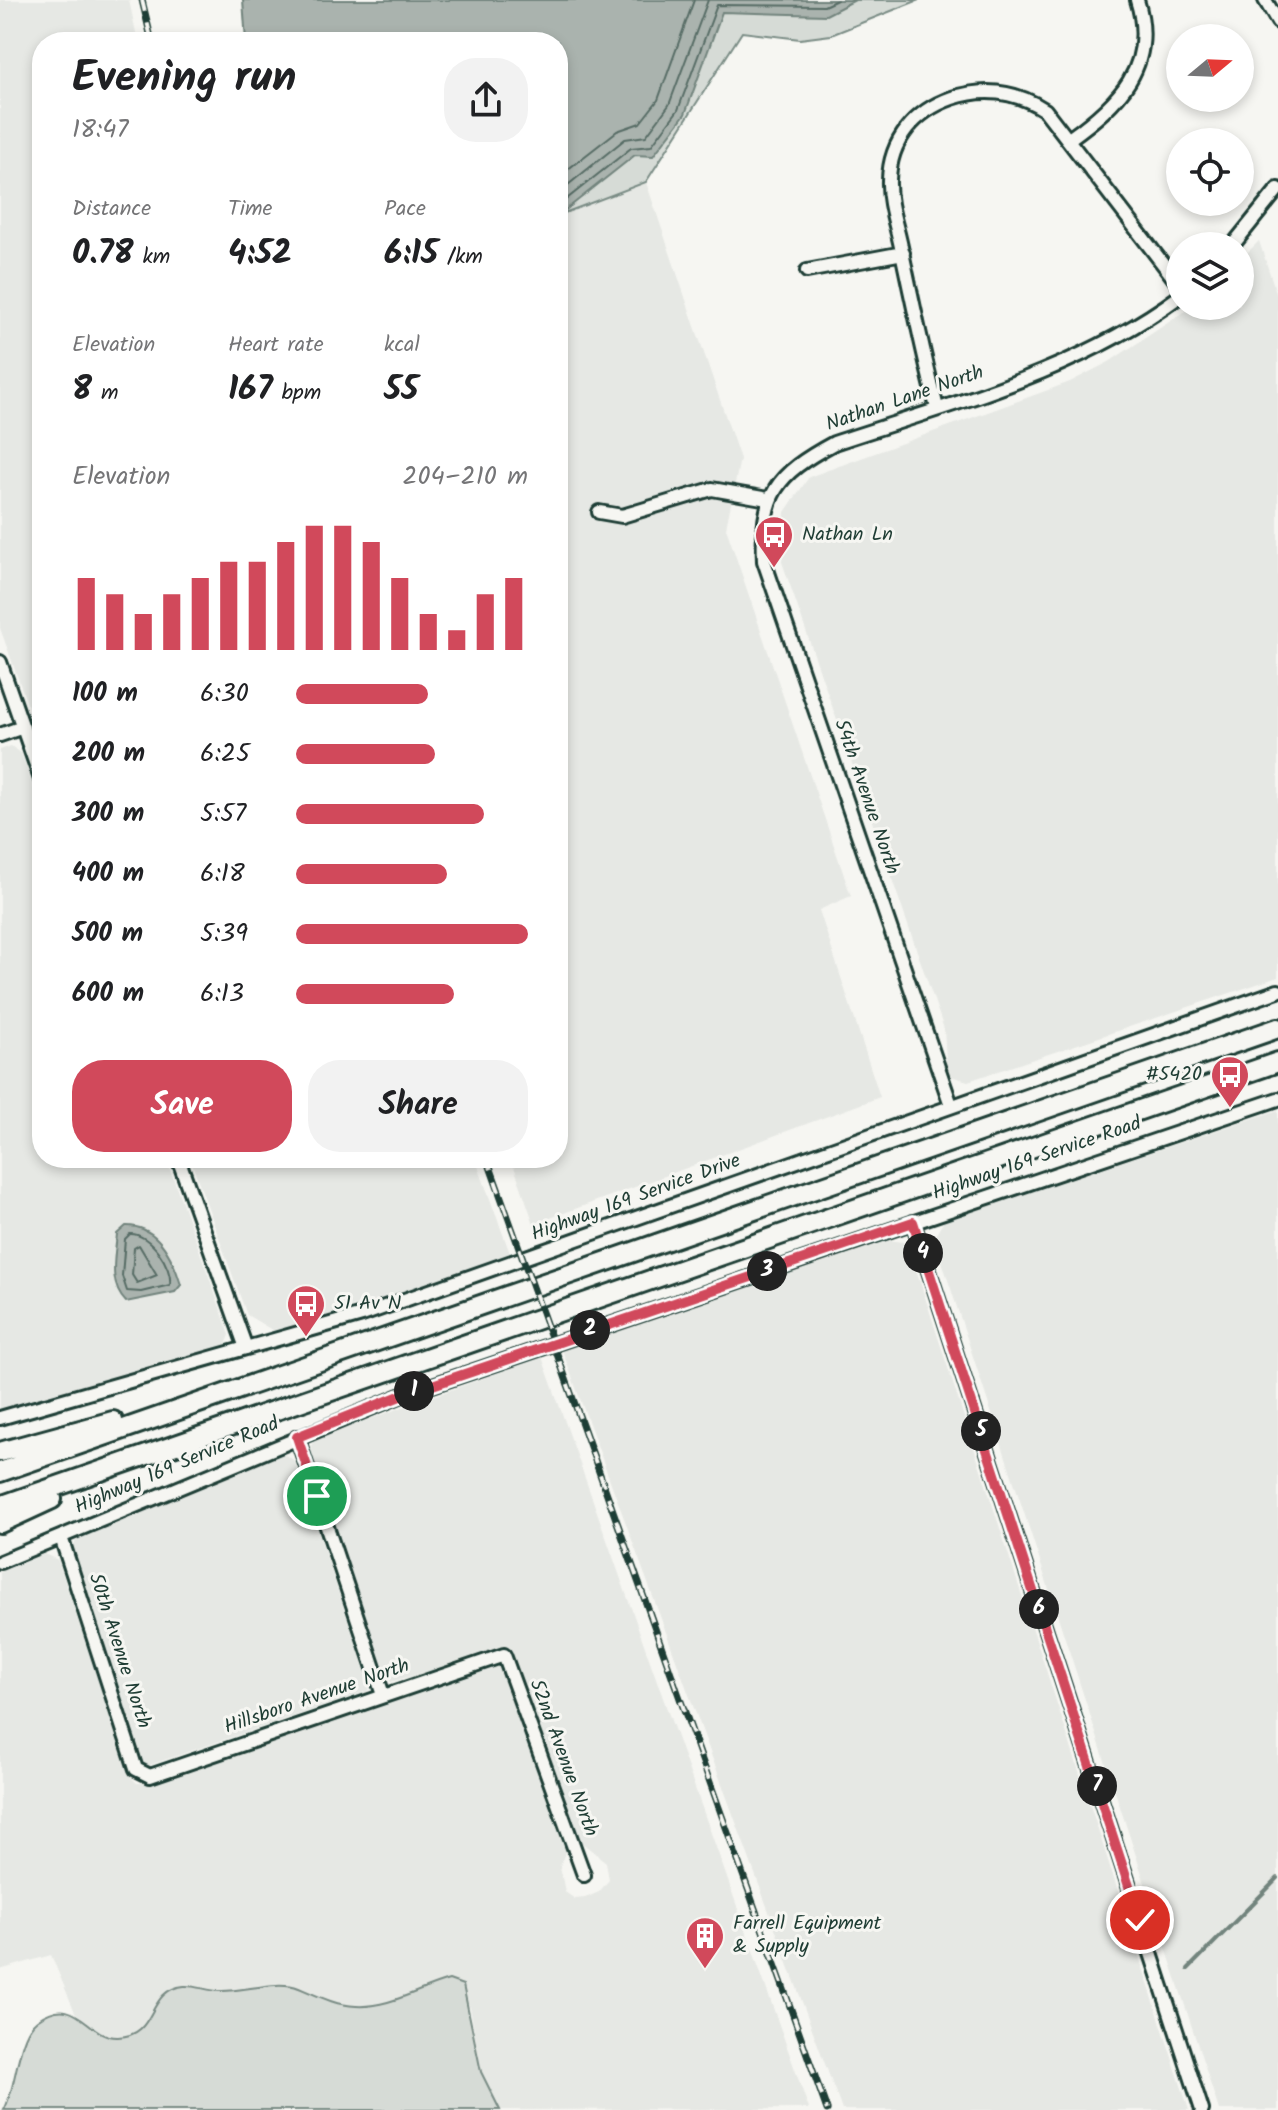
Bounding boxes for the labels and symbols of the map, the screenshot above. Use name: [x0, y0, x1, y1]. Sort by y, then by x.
north arrow: [1166, 24, 1254, 112]
street label: Nathan Lane North: [822, 357, 988, 441]
bus stop icon: Nathan Ln: [753, 514, 795, 569]
place label: Nathan Ln: [802, 519, 893, 551]
street label: 54th Avenue North: [824, 715, 908, 879]
bus stop icon: #5420: [1209, 1054, 1251, 1109]
place label: #5420: [1146, 1059, 1202, 1091]
street label: Highway 169 Service Road: [928, 1108, 1147, 1210]
street label: Highway 169 Service Drive: [527, 1145, 745, 1251]
pin: 4: [903, 1233, 943, 1273]
pin: 3: [747, 1251, 787, 1291]
bus stop icon: 51 Av N: [285, 1283, 327, 1338]
place label: 51 Av N: [334, 1288, 401, 1320]
pin: 2: [570, 1310, 610, 1350]
pin: 1: [394, 1371, 434, 1411]
street label: Highway 169 Service Road: [70, 1408, 285, 1524]
pin: 5: [961, 1411, 1001, 1451]
pin: [283, 1462, 351, 1530]
street label: 50th Avenue North: [79, 1569, 159, 1733]
pin: 6: [1019, 1589, 1059, 1629]
street label: Hillsboro Avenue North: [220, 1650, 414, 1744]
street label: 52nd Avenue North: [520, 1675, 606, 1841]
pin: 7: [1077, 1766, 1117, 1806]
pin: [1106, 1886, 1174, 1954]
place label: Farrell Equipment & Supply: [733, 1908, 882, 1963]
building icon: Farrell Equipment & Supply: [684, 1915, 726, 1970]

